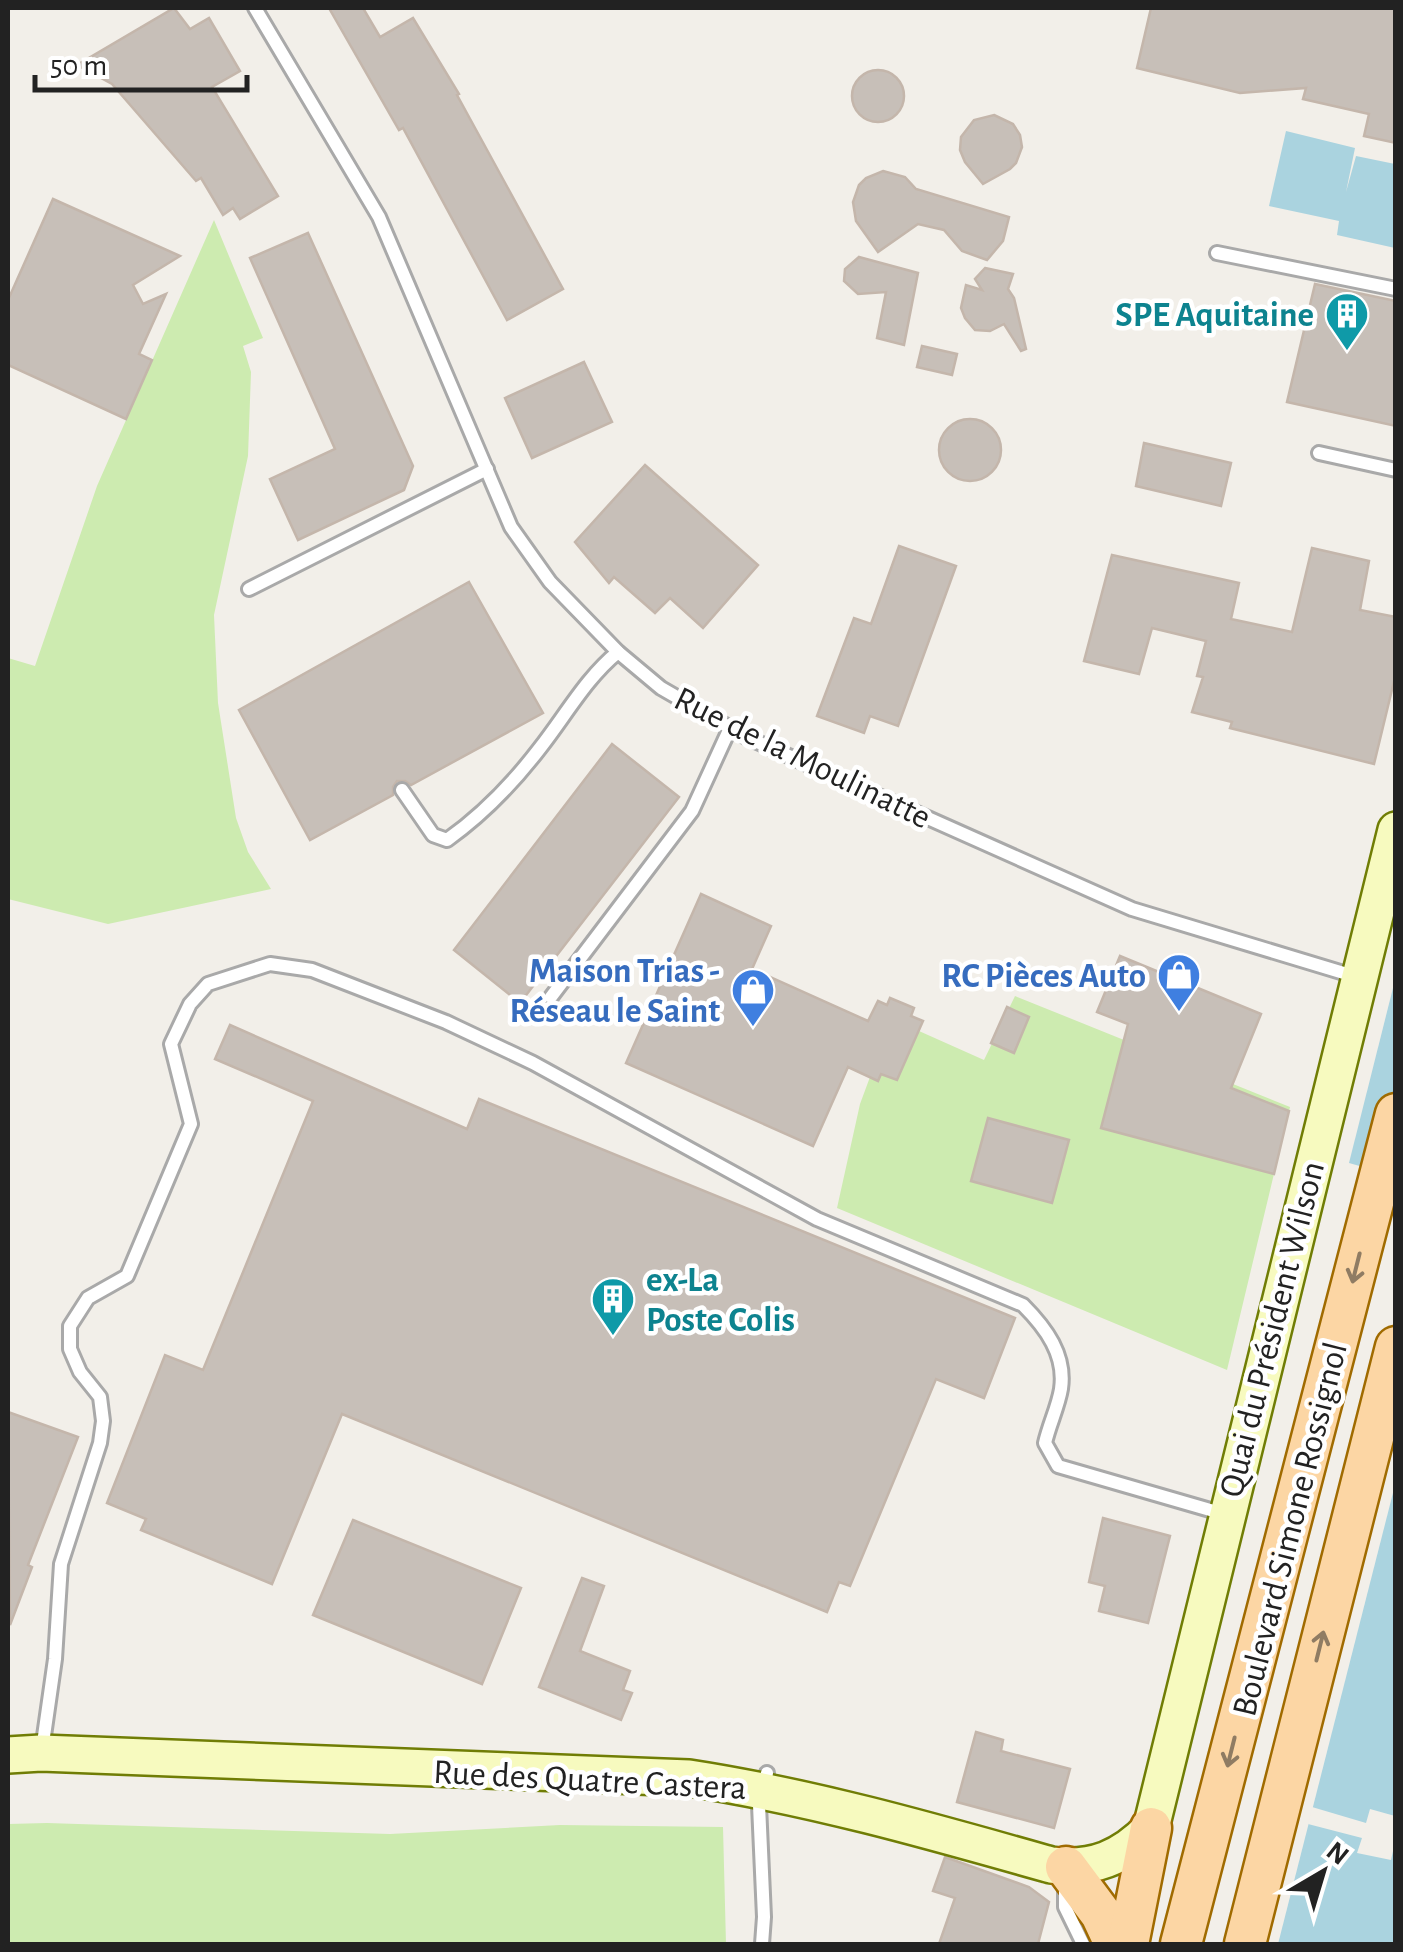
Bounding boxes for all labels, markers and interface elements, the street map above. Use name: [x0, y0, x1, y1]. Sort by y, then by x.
scale bar: [35, 30, 248, 92]
text: 50 m: [50, 51, 107, 81]
building icon: SPE Aquitaine: [1324, 291, 1370, 352]
place label: SPE Aquitaine: [1115, 298, 1314, 333]
street label: Rue de la Moulinatte: [669, 681, 936, 836]
shop icon: RC Pièces Auto: [1156, 952, 1202, 1013]
place label: Maison Trias - Réseau le Saint: [509, 954, 720, 1029]
place label: RC Pièces Auto: [941, 959, 1146, 994]
shop icon: Maison Trias - Réseau le Saint: [730, 967, 776, 1028]
street label: Quai du Président Wilson: [1214, 1158, 1331, 1501]
one-way arrow: [1346, 1251, 1364, 1283]
place label: ex-La Poste Colis: [646, 1263, 795, 1338]
building icon: ex-La Poste Colis: [590, 1276, 636, 1337]
street label: Boulevard Simone Rossignol: [1227, 1339, 1354, 1720]
one-way arrow: [1312, 1631, 1331, 1662]
one-way arrow: [1221, 1735, 1239, 1767]
street label: Rue des Quatre Castera: [433, 1755, 747, 1806]
north arrow: [1273, 1822, 1373, 1922]
text: N: [1321, 1837, 1353, 1871]

